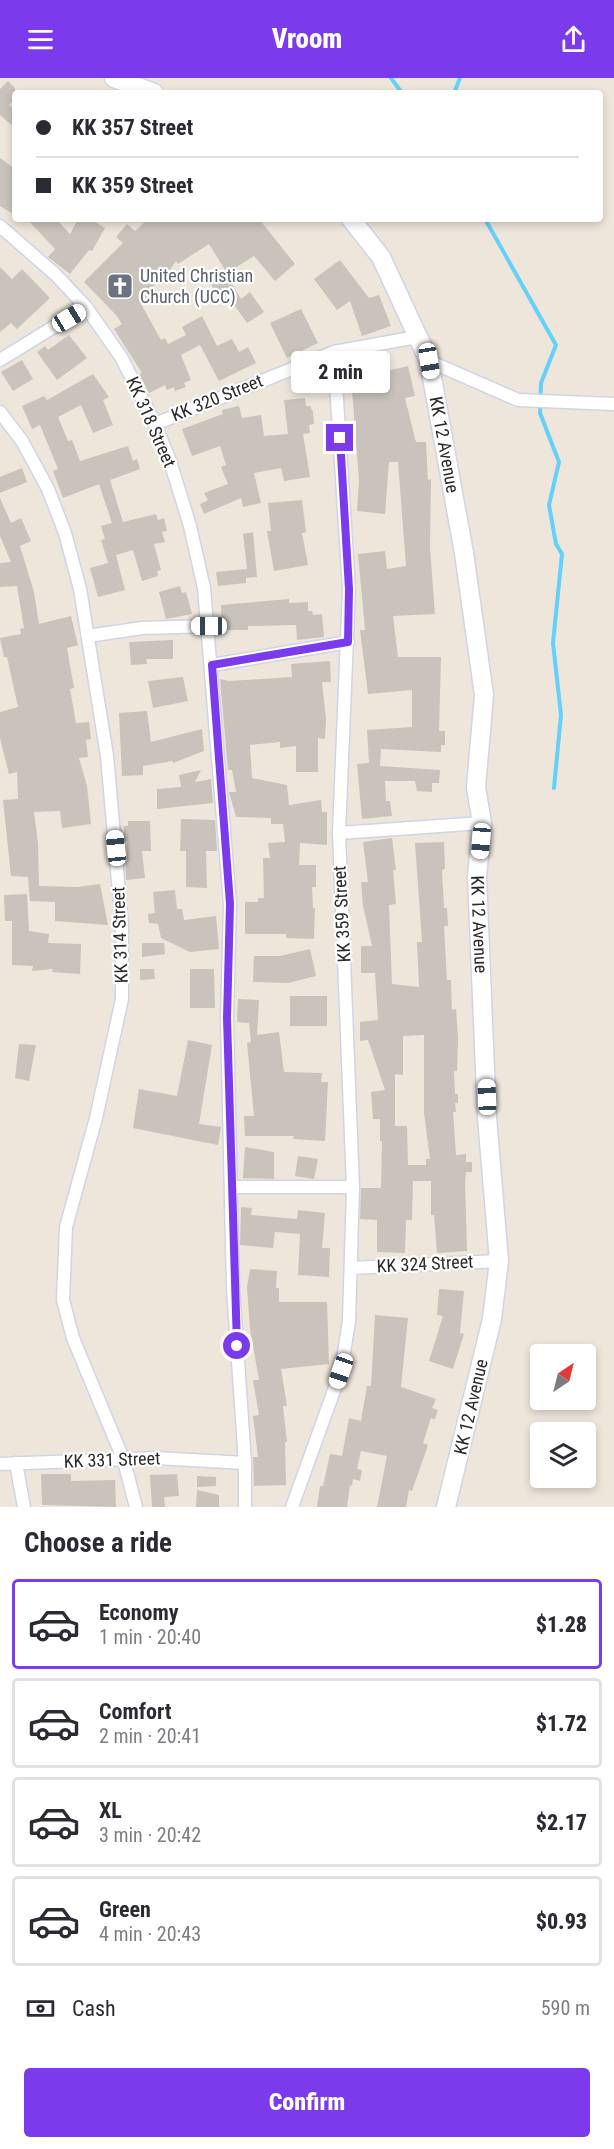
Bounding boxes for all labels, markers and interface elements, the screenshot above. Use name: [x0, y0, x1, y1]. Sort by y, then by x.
icon: menu: [24, 23, 57, 56]
text: Vroom: [272, 23, 342, 55]
icon: share: [557, 23, 590, 56]
text: KK 357 Street: [72, 115, 193, 140]
text: KK 359 Street: [72, 173, 193, 198]
place label: United Christian Church (UCC): [140, 265, 253, 308]
church icon: United Christian Church (UCC): [105, 271, 135, 301]
car: [49, 301, 89, 335]
car: [417, 342, 441, 380]
callout: 2 min: [290, 351, 389, 393]
text: 2 min: [318, 360, 363, 384]
street label: KK 320 Street: [168, 370, 266, 425]
street label: KK 318 Street: [122, 373, 181, 470]
street label: KK 12 Avenue: [426, 395, 464, 494]
route end: [326, 424, 353, 451]
car: [191, 617, 227, 635]
car: [470, 822, 492, 860]
car: [105, 829, 127, 867]
street label: KK 359 Street: [328, 865, 355, 963]
street label: KK 12 Avenue: [467, 875, 492, 974]
street label: KK 314 Street: [107, 886, 132, 984]
car: [477, 1079, 497, 1115]
street label: KK 324 Street: [376, 1250, 474, 1277]
route start: [223, 1332, 250, 1359]
north arrow: [530, 1344, 596, 1410]
map controls: [530, 1344, 596, 1488]
car: [327, 1351, 355, 1391]
street label: KK 12 Avenue: [449, 1357, 492, 1457]
button: layers: [530, 1422, 596, 1488]
street label: KK 331 Street: [63, 1447, 161, 1472]
text: Choose a ride: [24, 1527, 172, 1559]
icon: car: [27, 1597, 81, 1651]
text: Economy: [99, 1600, 179, 1625]
text: $1.28: [536, 1612, 587, 1637]
text: 1 min · 20:40: [99, 1625, 201, 1649]
icon: car: [27, 1696, 81, 1750]
text: Comfort: [99, 1699, 172, 1724]
text: $1.72: [536, 1711, 587, 1736]
text: 2 min · 20:41: [99, 1724, 201, 1748]
icon: car: [27, 1795, 81, 1849]
text: XL: [99, 1798, 122, 1823]
text: $2.17: [536, 1810, 587, 1835]
text: 3 min · 20:42: [99, 1823, 201, 1847]
icon: car: [27, 1894, 81, 1948]
text: Green: [99, 1897, 151, 1922]
text: $0.93: [536, 1909, 587, 1934]
text: 4 min · 20:43: [99, 1922, 201, 1946]
icon: cash: [24, 1992, 57, 2025]
text: Cash: [72, 1996, 116, 2021]
text: 590 m: [541, 1996, 590, 2020]
button: Confirm: [24, 2068, 590, 2137]

